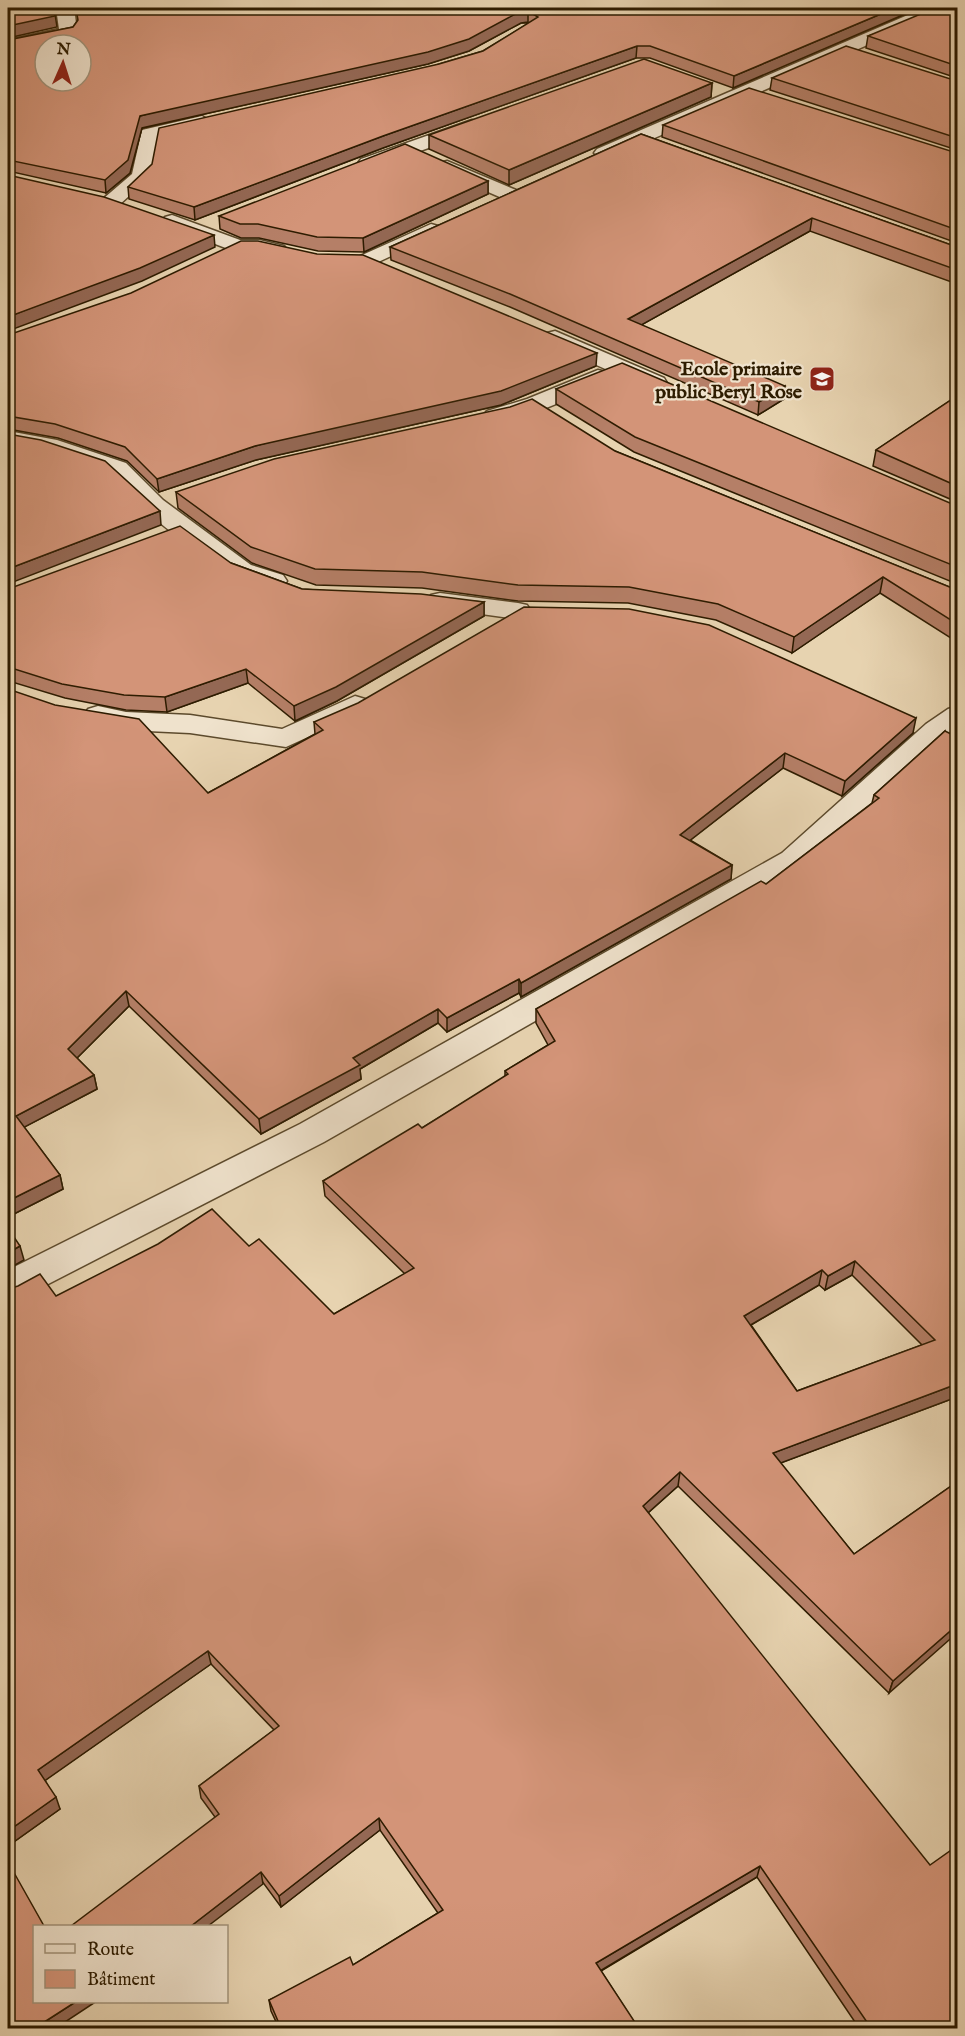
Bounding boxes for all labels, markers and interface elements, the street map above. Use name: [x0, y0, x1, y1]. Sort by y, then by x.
north arrow: [33, 33, 93, 93]
text: N: [55, 40, 71, 60]
place label: Ecole primaire public Beryl Rose: [654, 357, 803, 405]
school or university icon: Ecole primaire public Beryl Rose: [807, 364, 837, 394]
legend: [33, 1925, 228, 2003]
text: Route: [87, 1939, 134, 1962]
text: Bâtiment: [87, 1969, 156, 1992]

